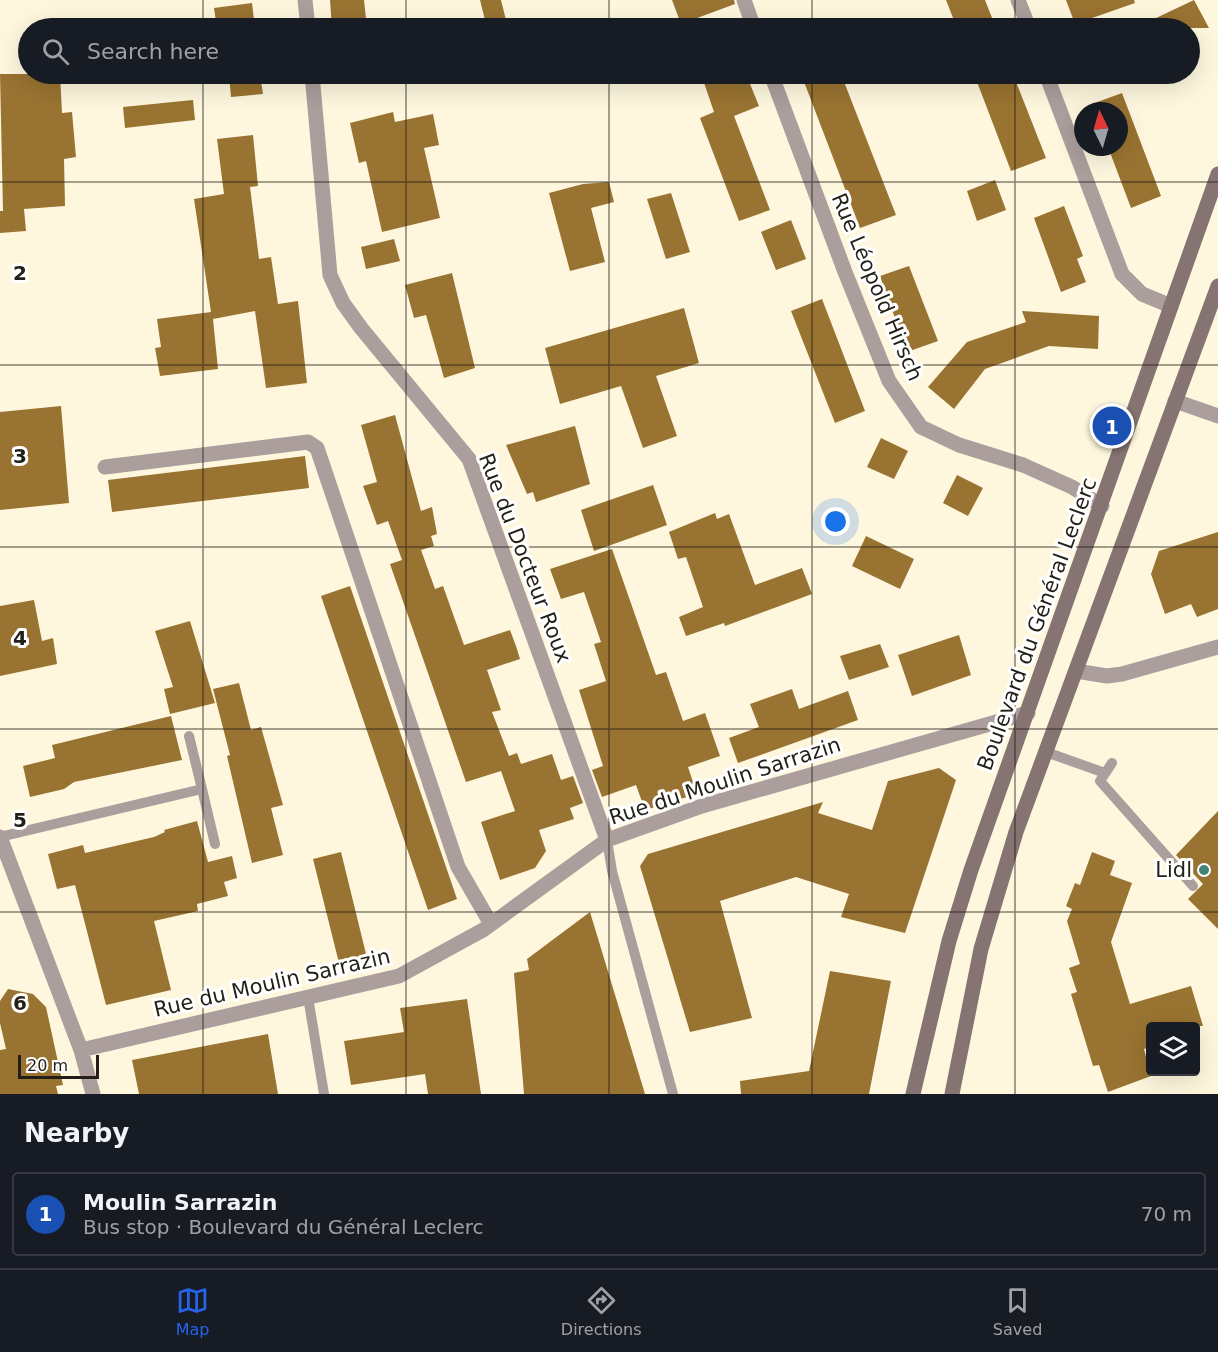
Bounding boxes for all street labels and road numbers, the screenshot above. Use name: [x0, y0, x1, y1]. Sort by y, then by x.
street label: Rue Léopold Hirsch: [827, 189, 927, 385]
street label: Rue du Docteur Roux: [474, 450, 576, 666]
street label: Boulevard du Général Leclerc: [973, 474, 1101, 774]
street label: Rue du Moulin Sarrazin: [606, 732, 844, 830]
street label: Rue du Moulin Sarrazin: [151, 944, 393, 1022]

